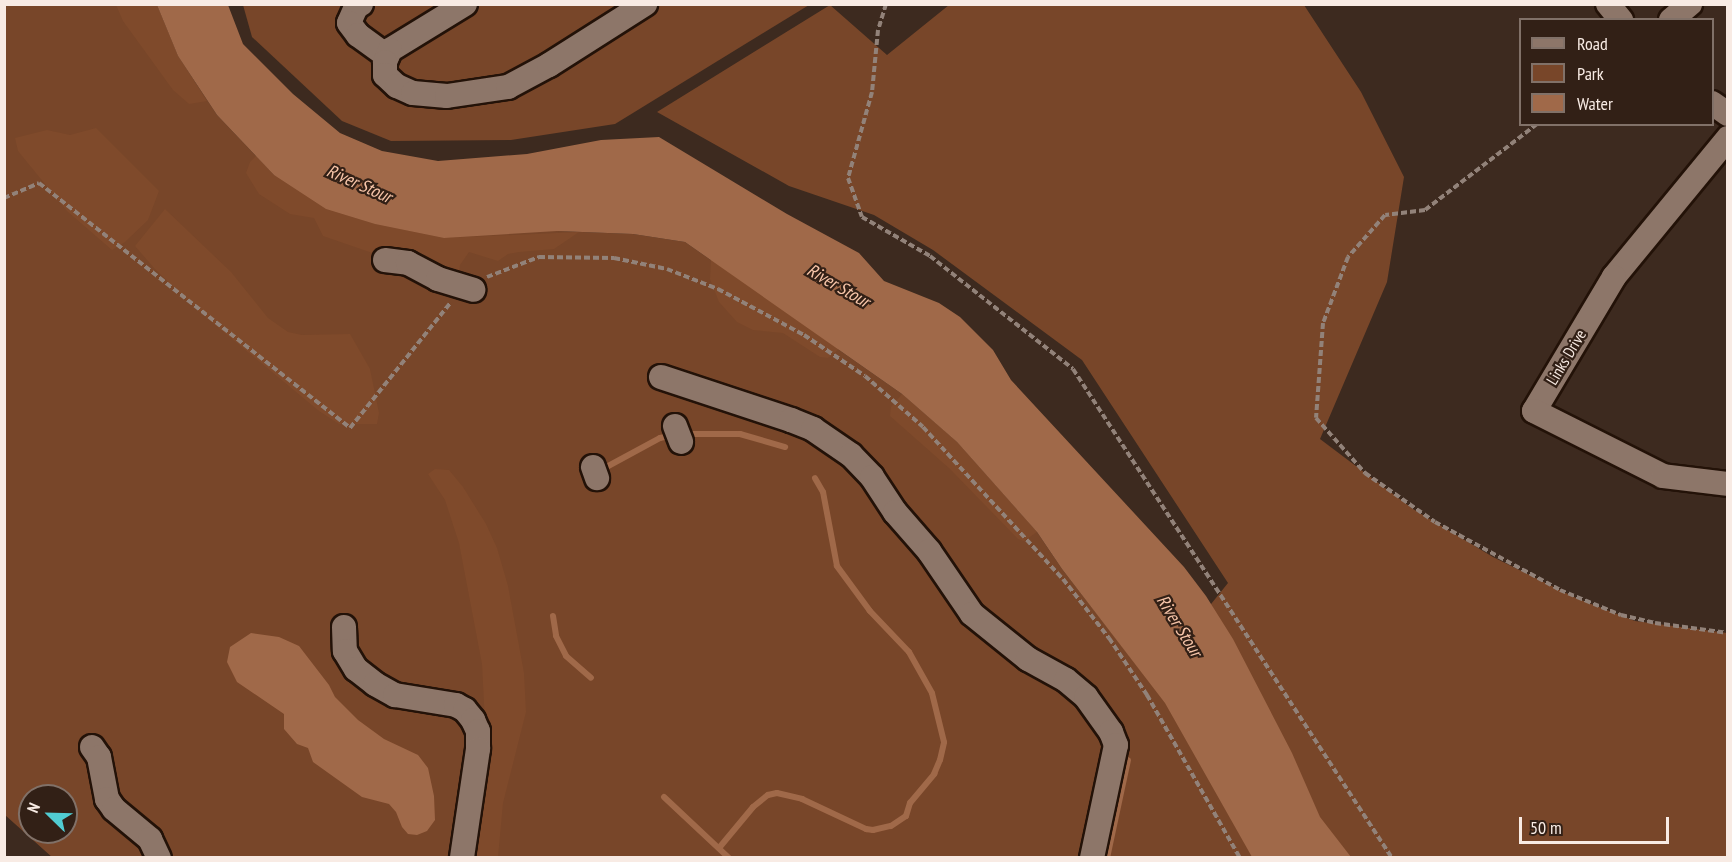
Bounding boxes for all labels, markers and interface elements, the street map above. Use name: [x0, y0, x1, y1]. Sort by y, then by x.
legend: [1519, 18, 1714, 126]
text: Road: [1577, 32, 1608, 55]
text: Park: [1577, 62, 1604, 85]
text: Water: [1577, 92, 1613, 115]
water label: River Stour: [323, 160, 395, 208]
water label: River Stour: [803, 259, 873, 313]
street label: Links Drive: [1542, 326, 1590, 388]
water label: River Stour: [1152, 591, 1206, 661]
north arrow: [18, 784, 78, 844]
text: N: [22, 800, 44, 816]
scale bar: [1522, 805, 1672, 843]
text: 50 m: [1530, 816, 1562, 839]

